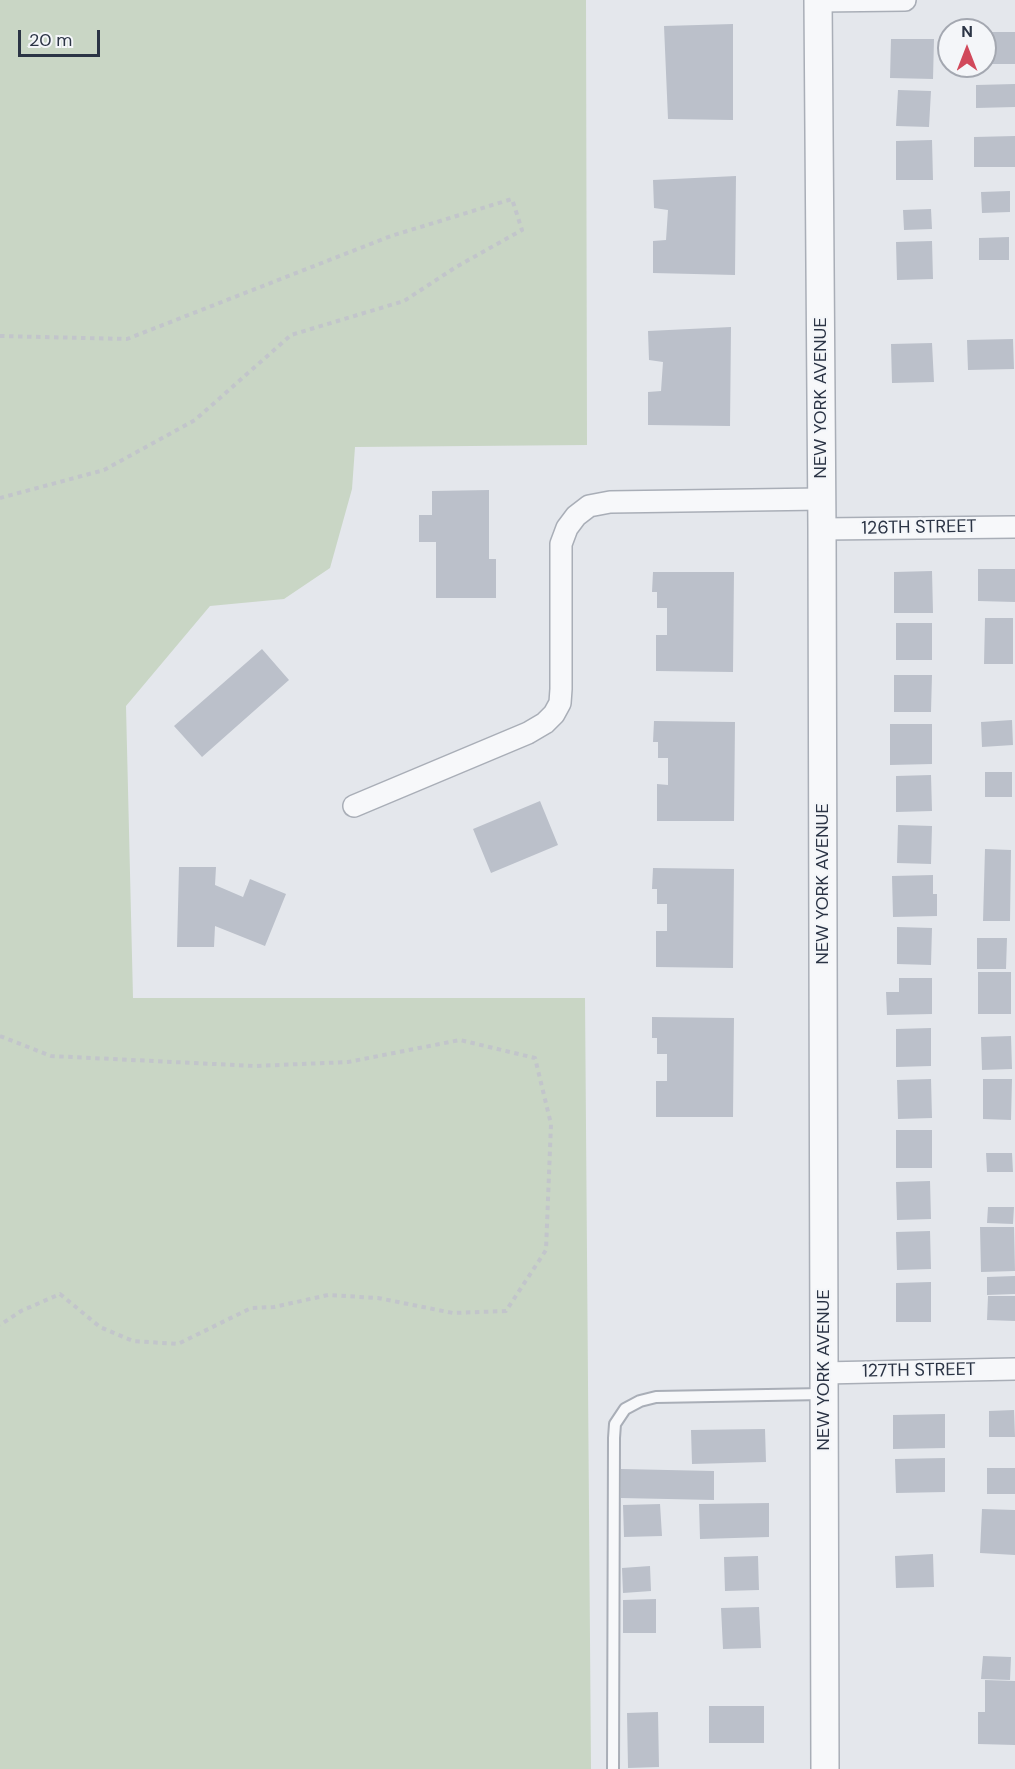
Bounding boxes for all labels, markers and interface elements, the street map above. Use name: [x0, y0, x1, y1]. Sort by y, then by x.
scale bar: [21, 18, 104, 56]
north arrow: [937, 18, 997, 78]
text: N: [961, 21, 973, 42]
text: 20 m: [29, 28, 72, 52]
street label: NEW YORK AVENUE: [810, 317, 832, 479]
street label: 126TH STREET: [861, 516, 977, 540]
street label: NEW YORK AVENUE: [812, 803, 834, 965]
street label: NEW YORK AVENUE: [813, 1289, 835, 1451]
street label: 127TH STREET: [862, 1359, 976, 1383]

